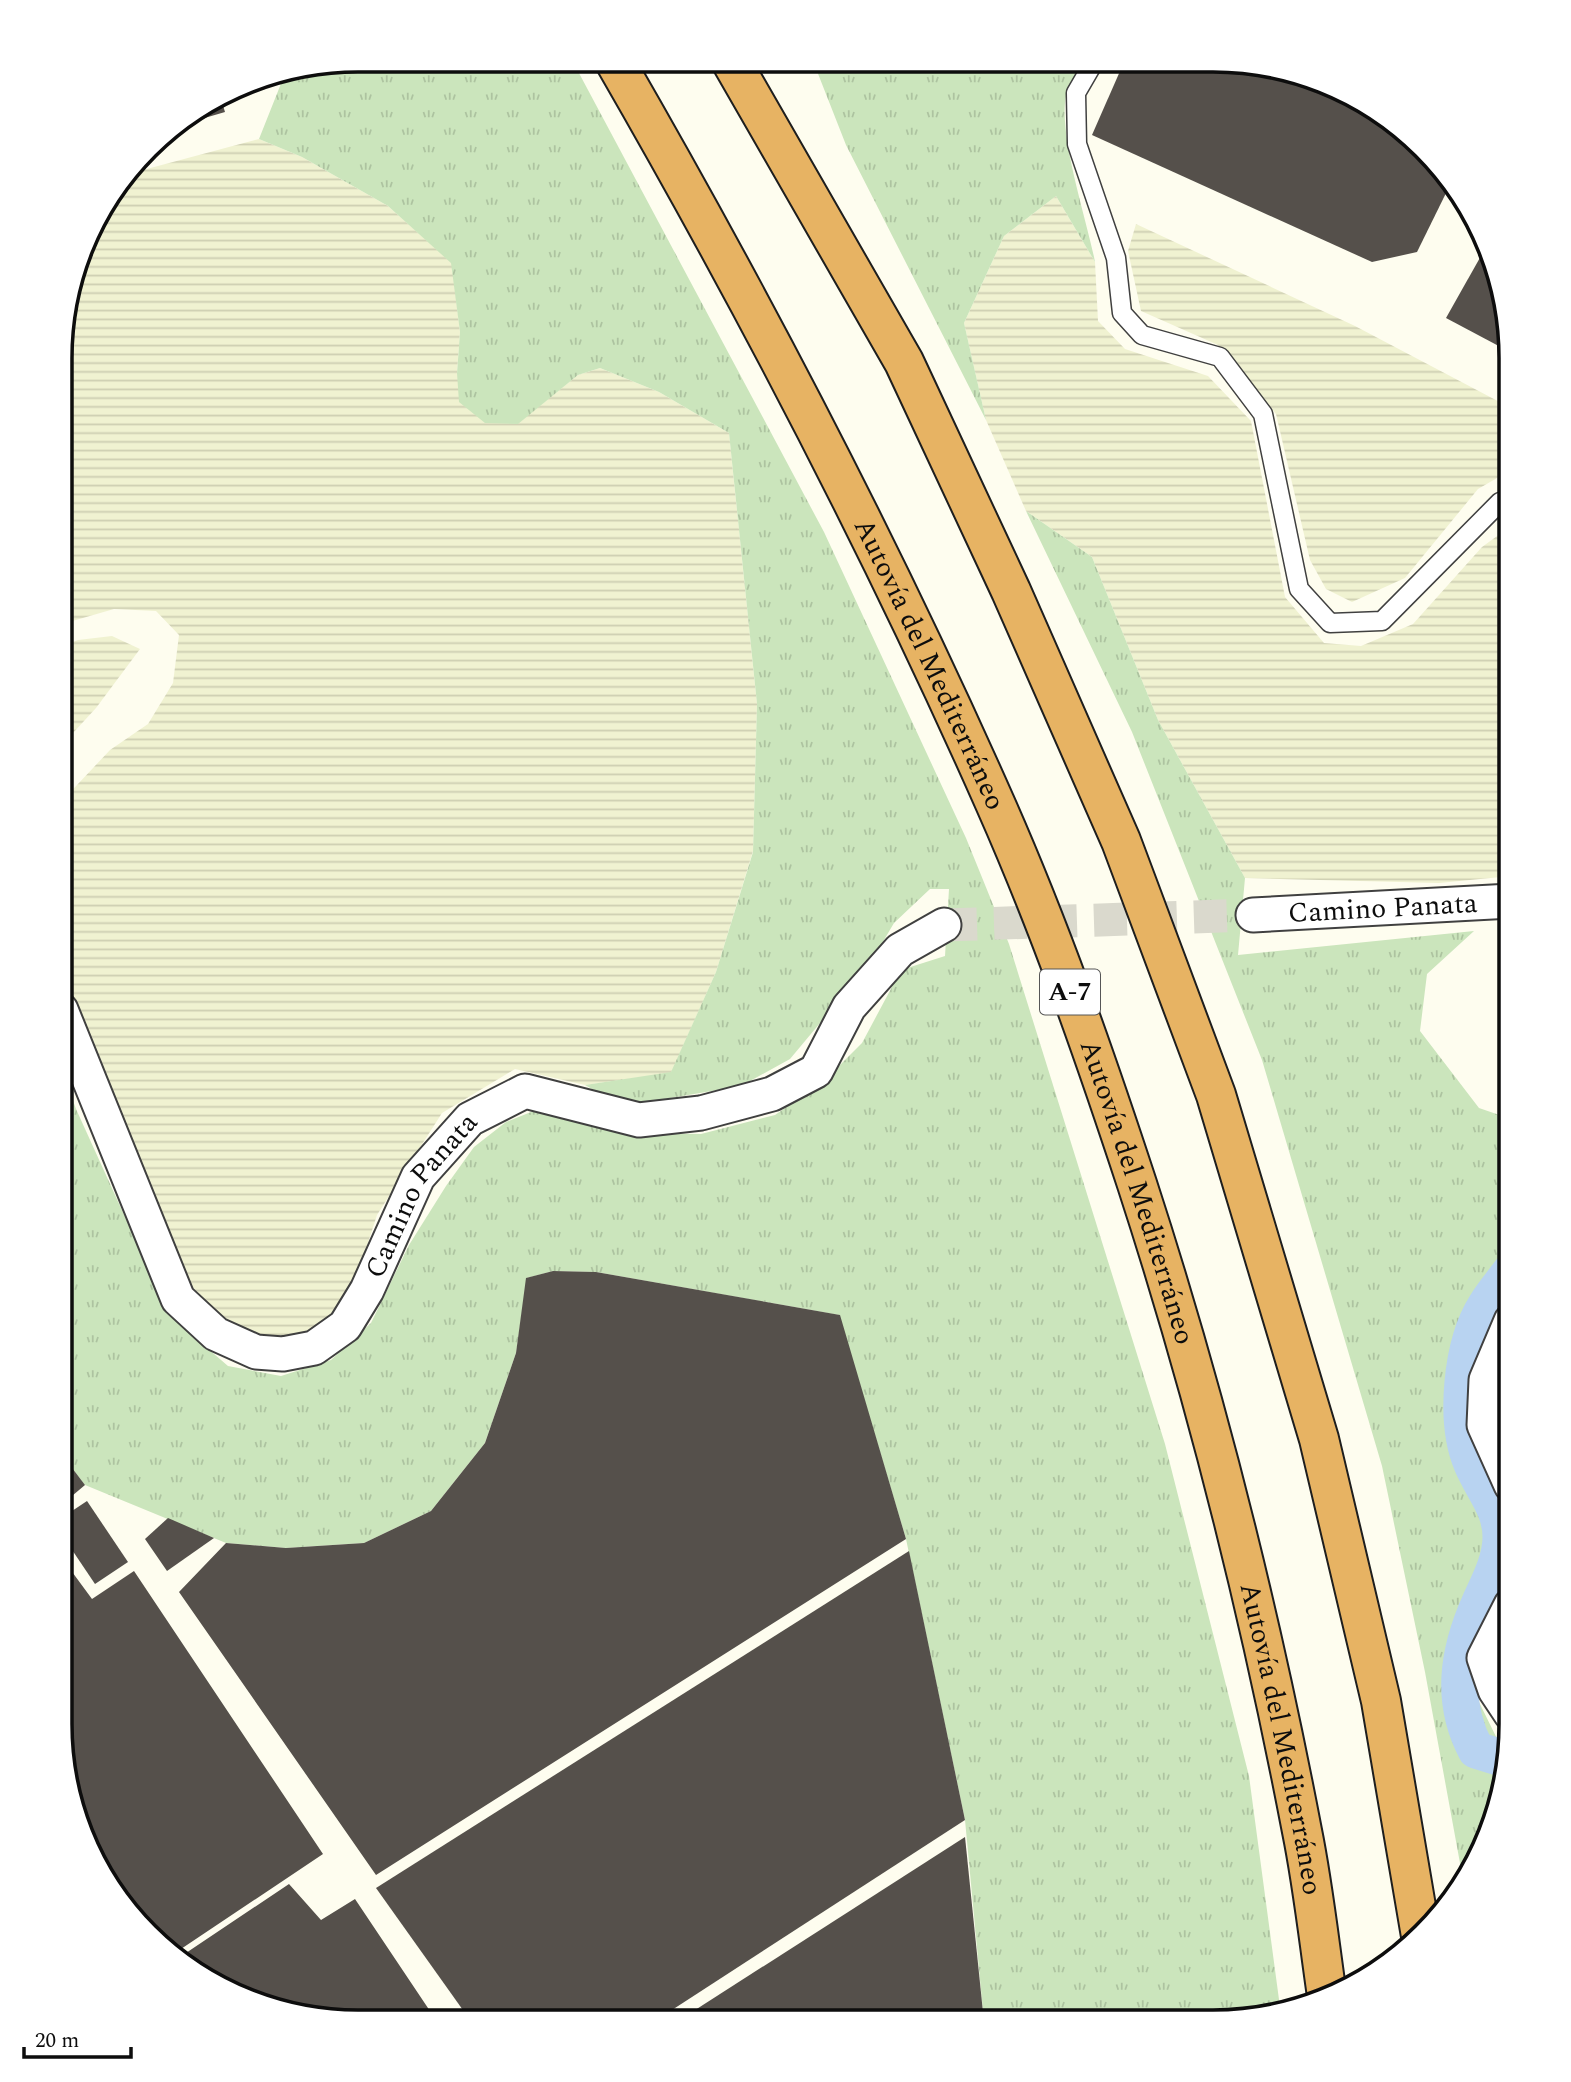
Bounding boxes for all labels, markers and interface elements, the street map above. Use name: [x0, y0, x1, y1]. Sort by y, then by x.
street label: Autovía del Mediterráneo: [843, 511, 1017, 817]
street label: Camino Panata: [1287, 881, 1479, 935]
road number: A-7: [1040, 970, 1100, 1015]
street label: Autovía del Mediterráneo: [1068, 1034, 1207, 1350]
street label: Camino Panata: [354, 1102, 488, 1285]
street label: Autovía del Mediterráneo: [1228, 1578, 1334, 1898]
scale bar: [24, 2016, 131, 2060]
text: 20 m: [35, 2025, 79, 2057]

